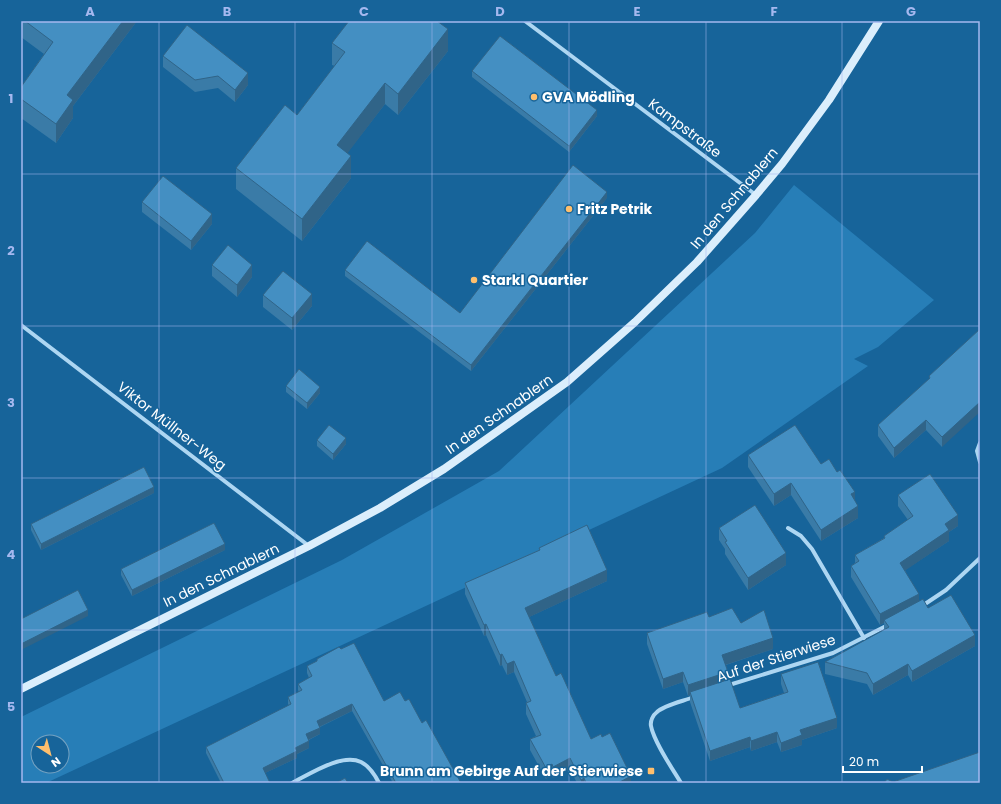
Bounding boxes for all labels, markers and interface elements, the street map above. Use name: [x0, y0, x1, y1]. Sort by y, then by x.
text: A: [85, 2, 95, 21]
text: B: [223, 2, 232, 21]
text: C: [359, 2, 369, 21]
text: D: [495, 2, 505, 21]
text: E: [633, 2, 641, 21]
text: F: [770, 2, 778, 21]
text: G: [906, 2, 916, 21]
place label: GVA Mödling: [542, 87, 635, 107]
text: 1: [9, 89, 13, 108]
marker: GVA Mödling: [529, 92, 539, 102]
street label: Kampstraße: [644, 94, 726, 162]
street label: In den Schnablern: [686, 143, 782, 253]
place label: Fritz Petrik: [577, 199, 653, 219]
marker: Fritz Petrik: [564, 204, 574, 214]
text: 2: [7, 241, 15, 260]
place label: Starkl Quartier: [482, 270, 588, 290]
marker: Starkl Quartier: [469, 275, 479, 285]
street label: In den Schnablern: [441, 369, 557, 459]
street label: Viktor Müllner-Weg: [113, 377, 231, 475]
text: 3: [7, 393, 15, 412]
street label: In den Schnablern: [160, 538, 282, 612]
text: 4: [7, 545, 16, 564]
street label: Auf der Stierwiese: [714, 629, 838, 687]
text: 5: [7, 697, 15, 716]
north arrow: [30, 734, 70, 774]
scale bar: [843, 748, 922, 774]
text: N: [48, 753, 64, 771]
text: 20 m: [849, 753, 879, 770]
place label: Brunn am Gebirge Auf der Stierwiese: [380, 761, 643, 781]
marker: Brunn am Gebirge Auf der Stierwiese: [646, 766, 656, 776]

